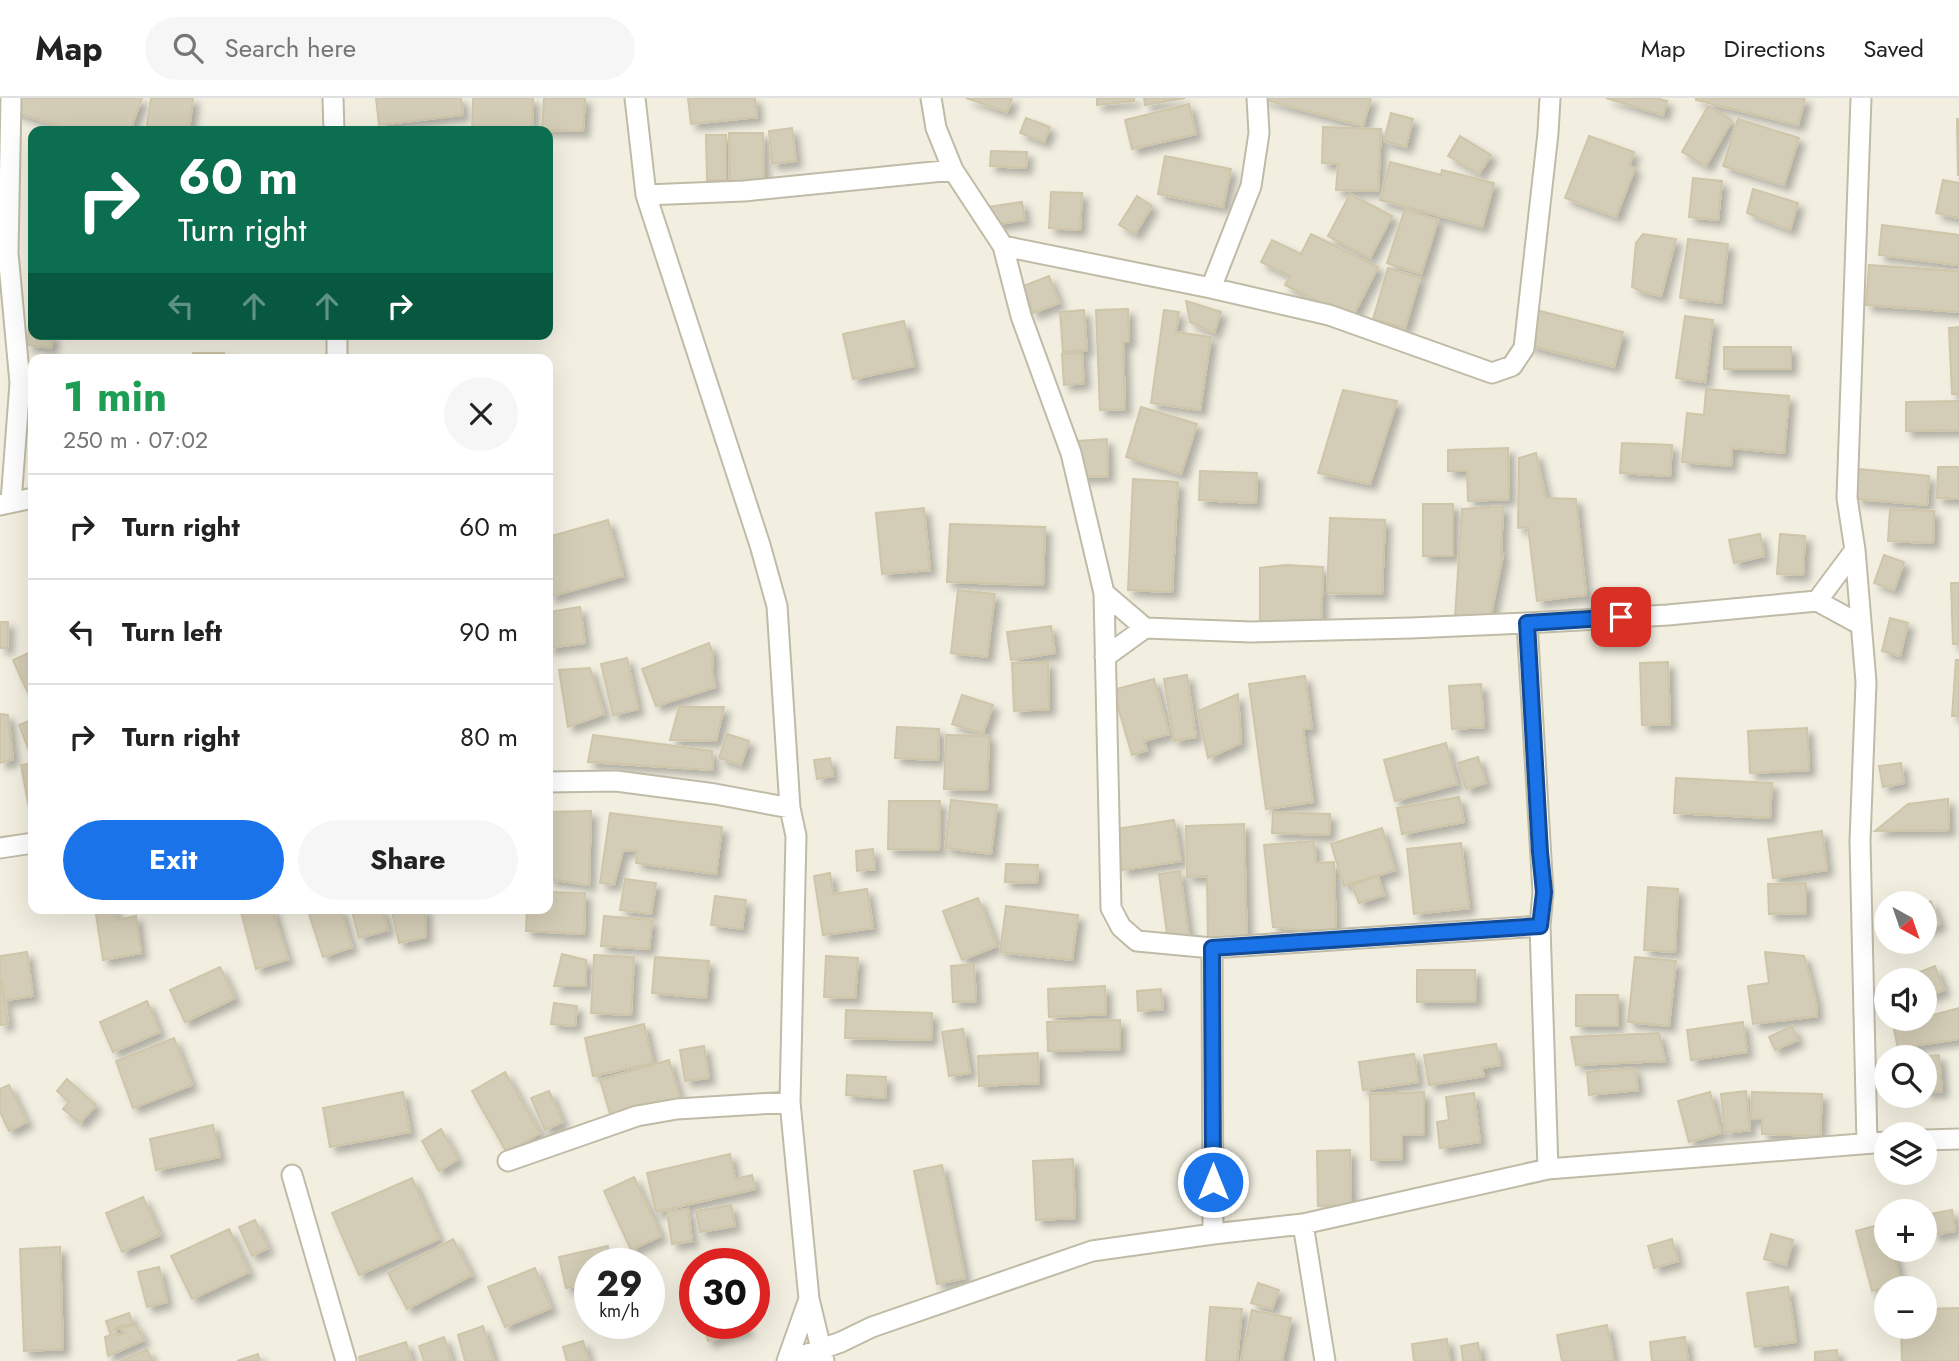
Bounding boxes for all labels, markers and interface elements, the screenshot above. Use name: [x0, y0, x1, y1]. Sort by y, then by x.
search box: [145, 17, 635, 80]
text: Map: [35, 25, 103, 72]
icon: search: [169, 29, 207, 67]
text: Search here: [225, 29, 356, 67]
text: Map: [1641, 31, 1686, 66]
text: Directions: [1724, 31, 1825, 66]
text: Saved: [1863, 31, 1924, 66]
text: 60 m: [178, 142, 298, 212]
icon: right: [63, 154, 154, 245]
text: Turn right: [178, 207, 307, 253]
icon: left: [162, 287, 200, 325]
icon: ahead: [235, 287, 273, 325]
icon: ahead: [308, 287, 346, 325]
icon: right: [381, 287, 419, 325]
text: 1 min: [63, 366, 167, 427]
button: close: [444, 377, 518, 451]
text: 250 m · 07:02: [63, 423, 208, 457]
icon: right: [63, 508, 101, 546]
text: Turn right: [122, 508, 240, 546]
text: 60 m: [459, 508, 518, 546]
pin: [1591, 587, 1651, 647]
icon: arrive: [1602, 598, 1640, 636]
icon: left: [63, 613, 101, 651]
text: Turn left: [122, 613, 222, 651]
text: 90 m: [459, 613, 518, 651]
icon: right: [63, 718, 101, 756]
text: Turn right: [122, 718, 240, 756]
text: 80 m: [460, 718, 518, 756]
button: Exit: [63, 820, 284, 900]
button: Share: [298, 820, 518, 900]
north arrow: [1874, 891, 1937, 954]
map controls: [1874, 891, 1937, 1339]
button: sound: [1874, 968, 1937, 1031]
button: search: [1874, 1045, 1937, 1108]
button: layers: [1874, 1122, 1937, 1185]
position arrow: [1176, 1145, 1250, 1219]
button: +: [1874, 1199, 1937, 1262]
speed limit sign: 30: [679, 1248, 770, 1339]
text: 29: [596, 1259, 643, 1309]
button: −: [1874, 1276, 1937, 1339]
text: km/h: [599, 1298, 640, 1324]

